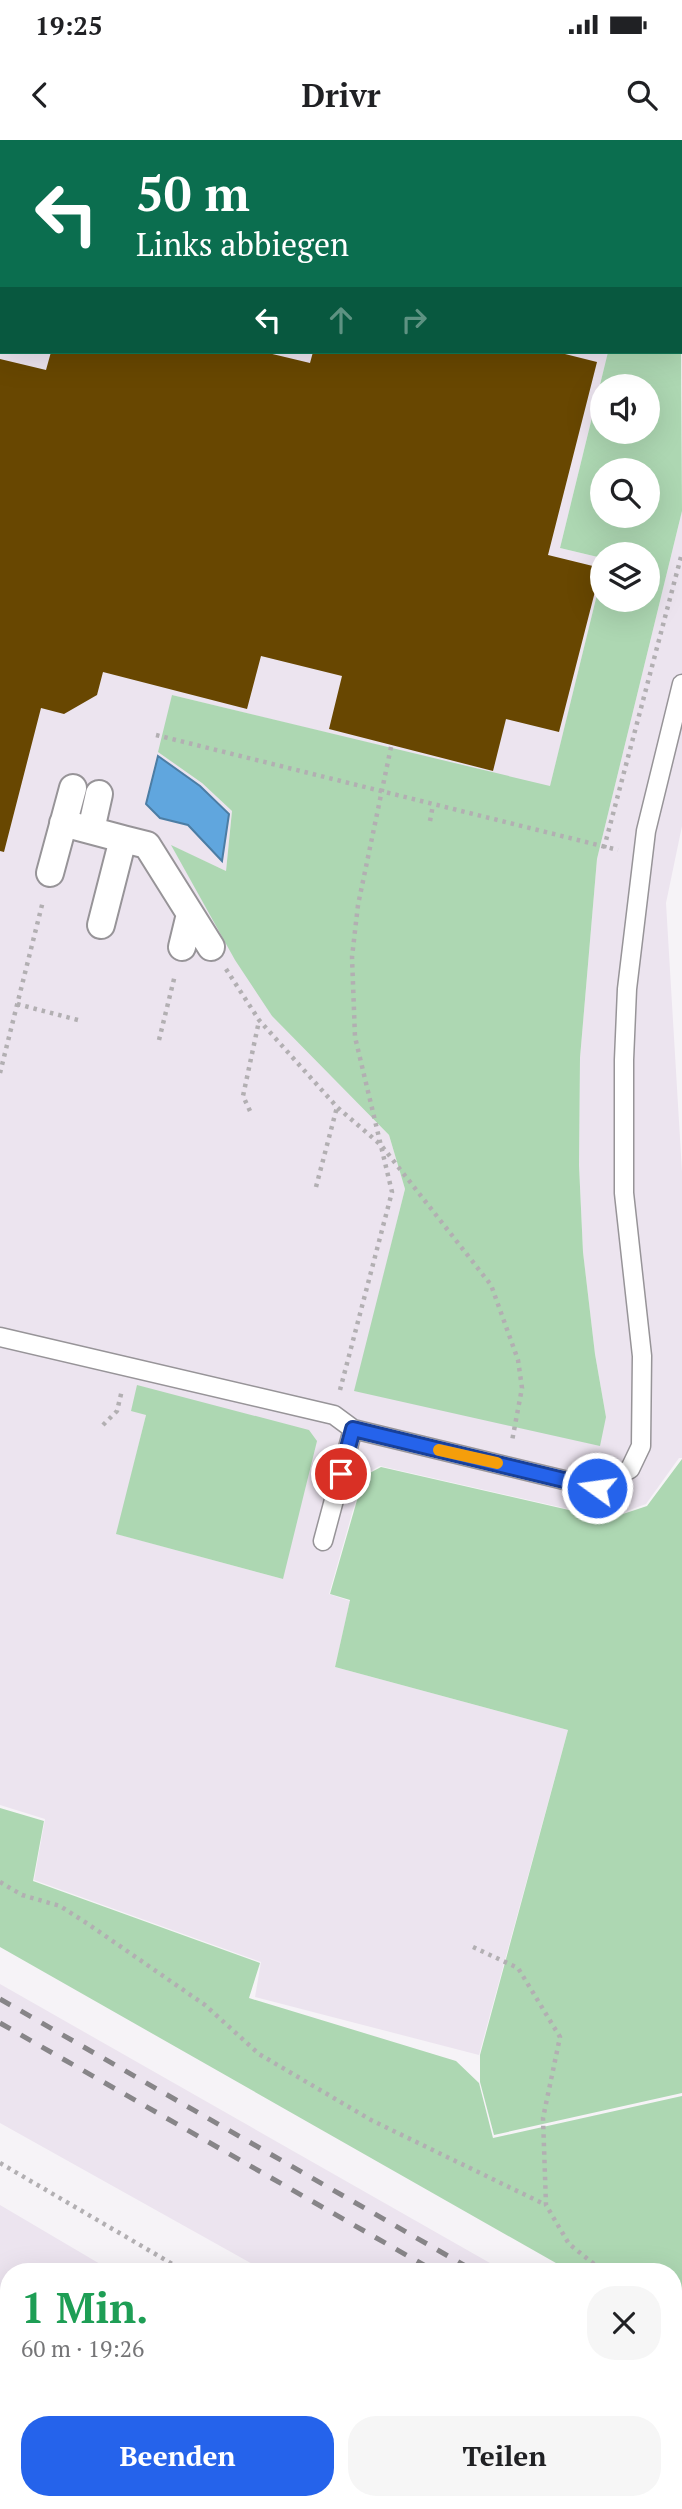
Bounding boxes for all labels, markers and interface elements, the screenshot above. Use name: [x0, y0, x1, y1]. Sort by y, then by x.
text: 19:25: [35, 8, 103, 42]
text: Drivr: [301, 74, 381, 116]
icon: back: [21, 76, 59, 114]
icon: search: [623, 76, 661, 114]
text: 50 m: [136, 160, 250, 225]
icon: left: [21, 168, 112, 259]
text: Links abbiegen: [136, 223, 349, 265]
icon: left: [249, 301, 287, 339]
icon: ahead: [322, 301, 360, 339]
icon: right: [395, 301, 433, 339]
map controls: [590, 374, 660, 612]
button: sound: [590, 374, 660, 444]
button: search: [590, 458, 660, 528]
button: layers: [590, 542, 660, 612]
pin: [311, 1444, 371, 1504]
position arrow: [560, 1451, 634, 1525]
icon: arrive: [322, 1455, 360, 1493]
text: 1 Min.: [21, 2279, 149, 2335]
button: close: [587, 2286, 661, 2360]
text: 60 m · 19:26: [21, 2333, 144, 2364]
button: Beenden: [21, 2416, 334, 2496]
button: Teilen: [348, 2416, 661, 2496]

